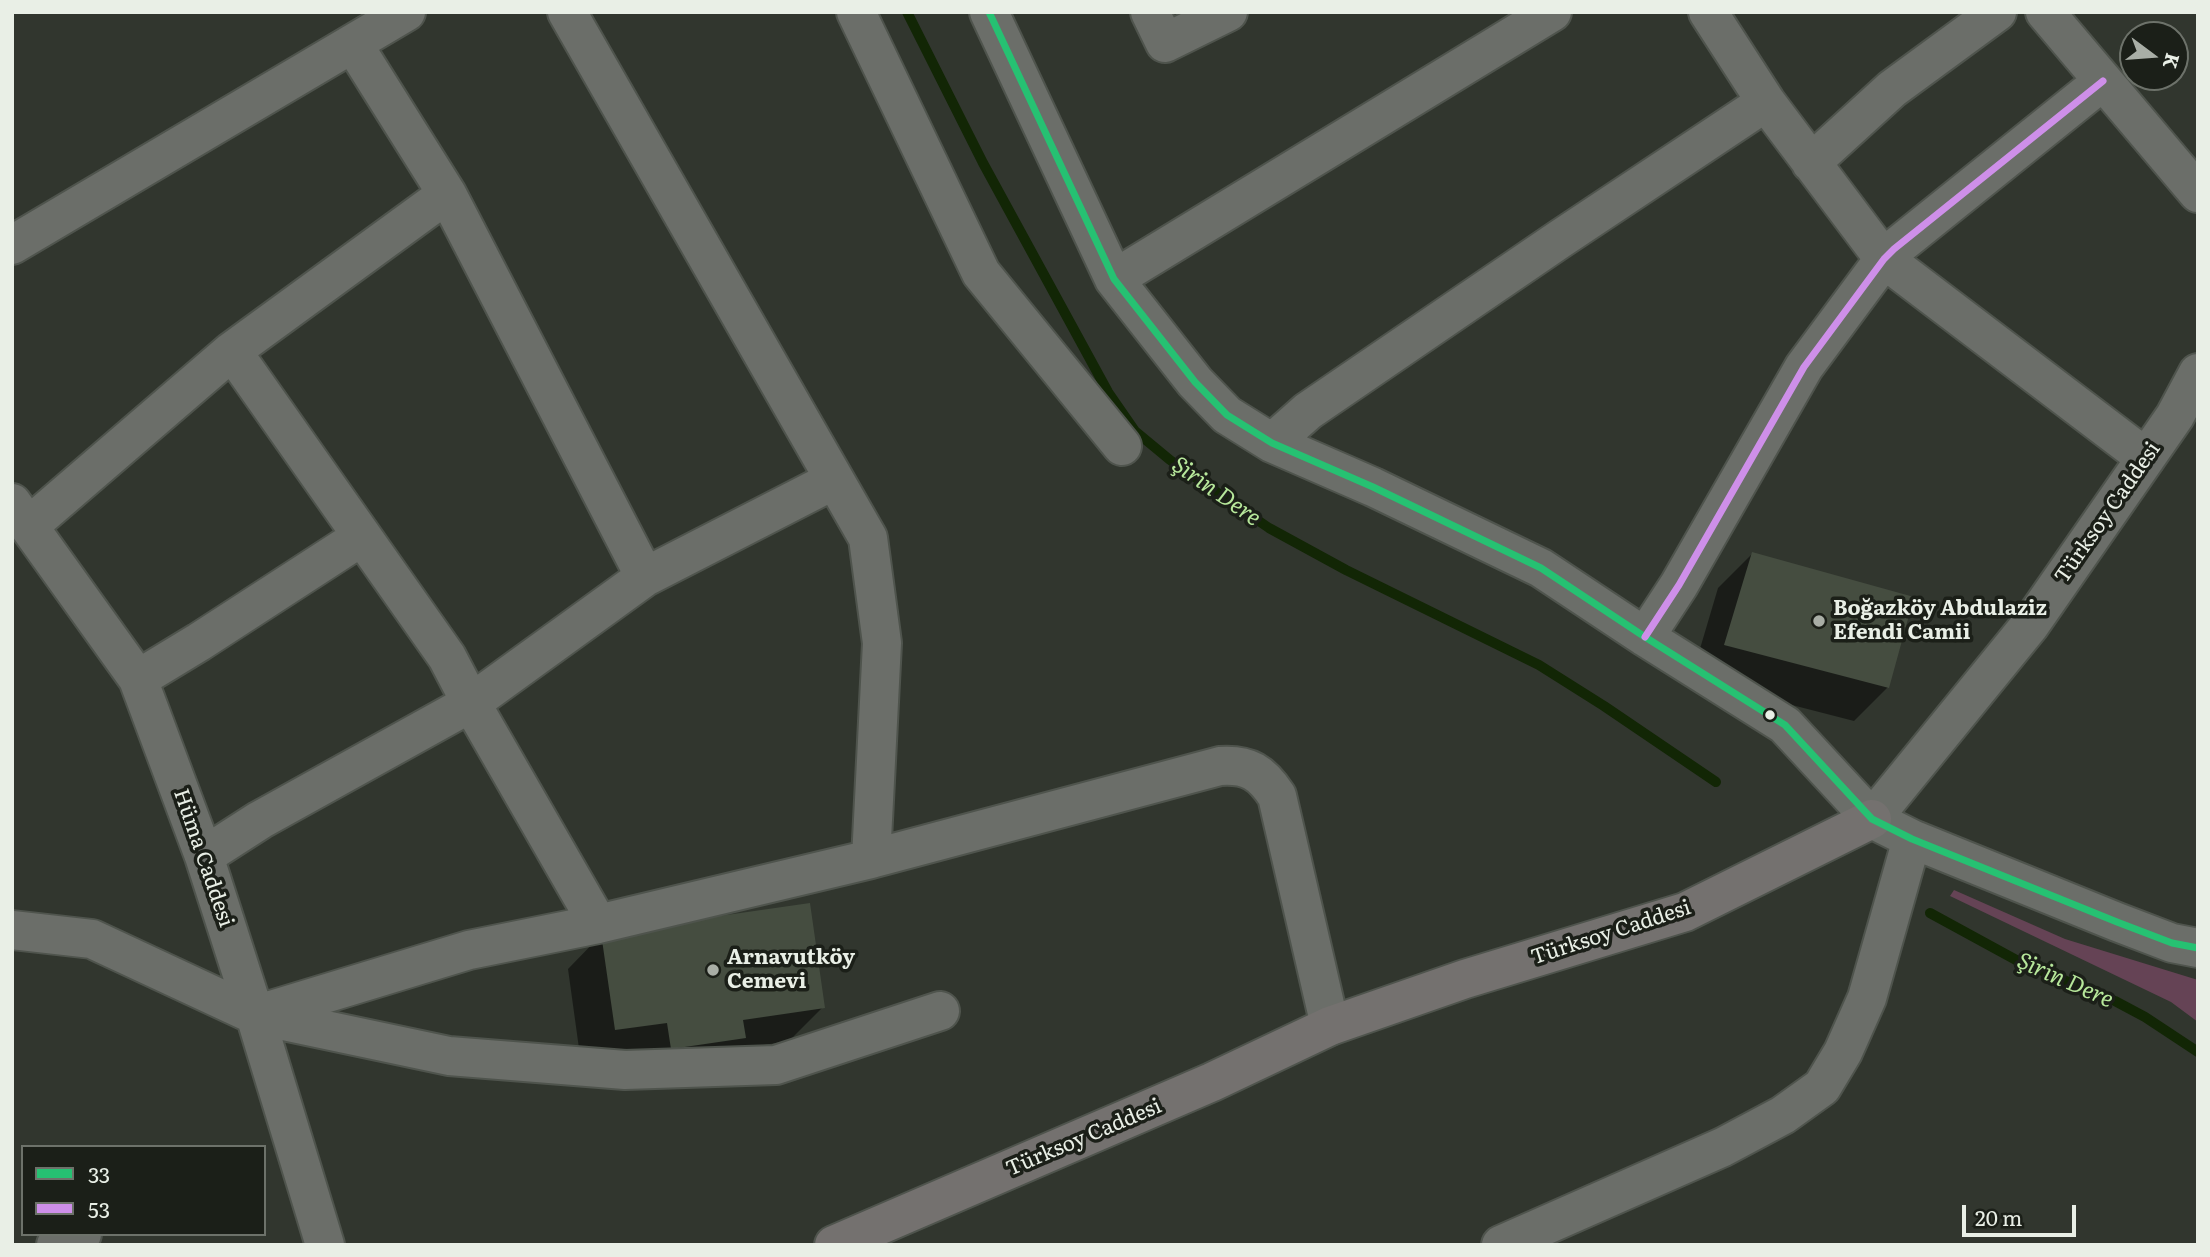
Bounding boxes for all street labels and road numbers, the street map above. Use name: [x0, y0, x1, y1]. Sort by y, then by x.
street label: Türksoy Caddesi: [2050, 438, 2166, 588]
street label: Hüma Caddesi: [168, 786, 238, 930]
street label: Türksoy Caddesi: [1528, 895, 1694, 971]
street label: Türksoy Caddesi: [1002, 1094, 1166, 1182]

